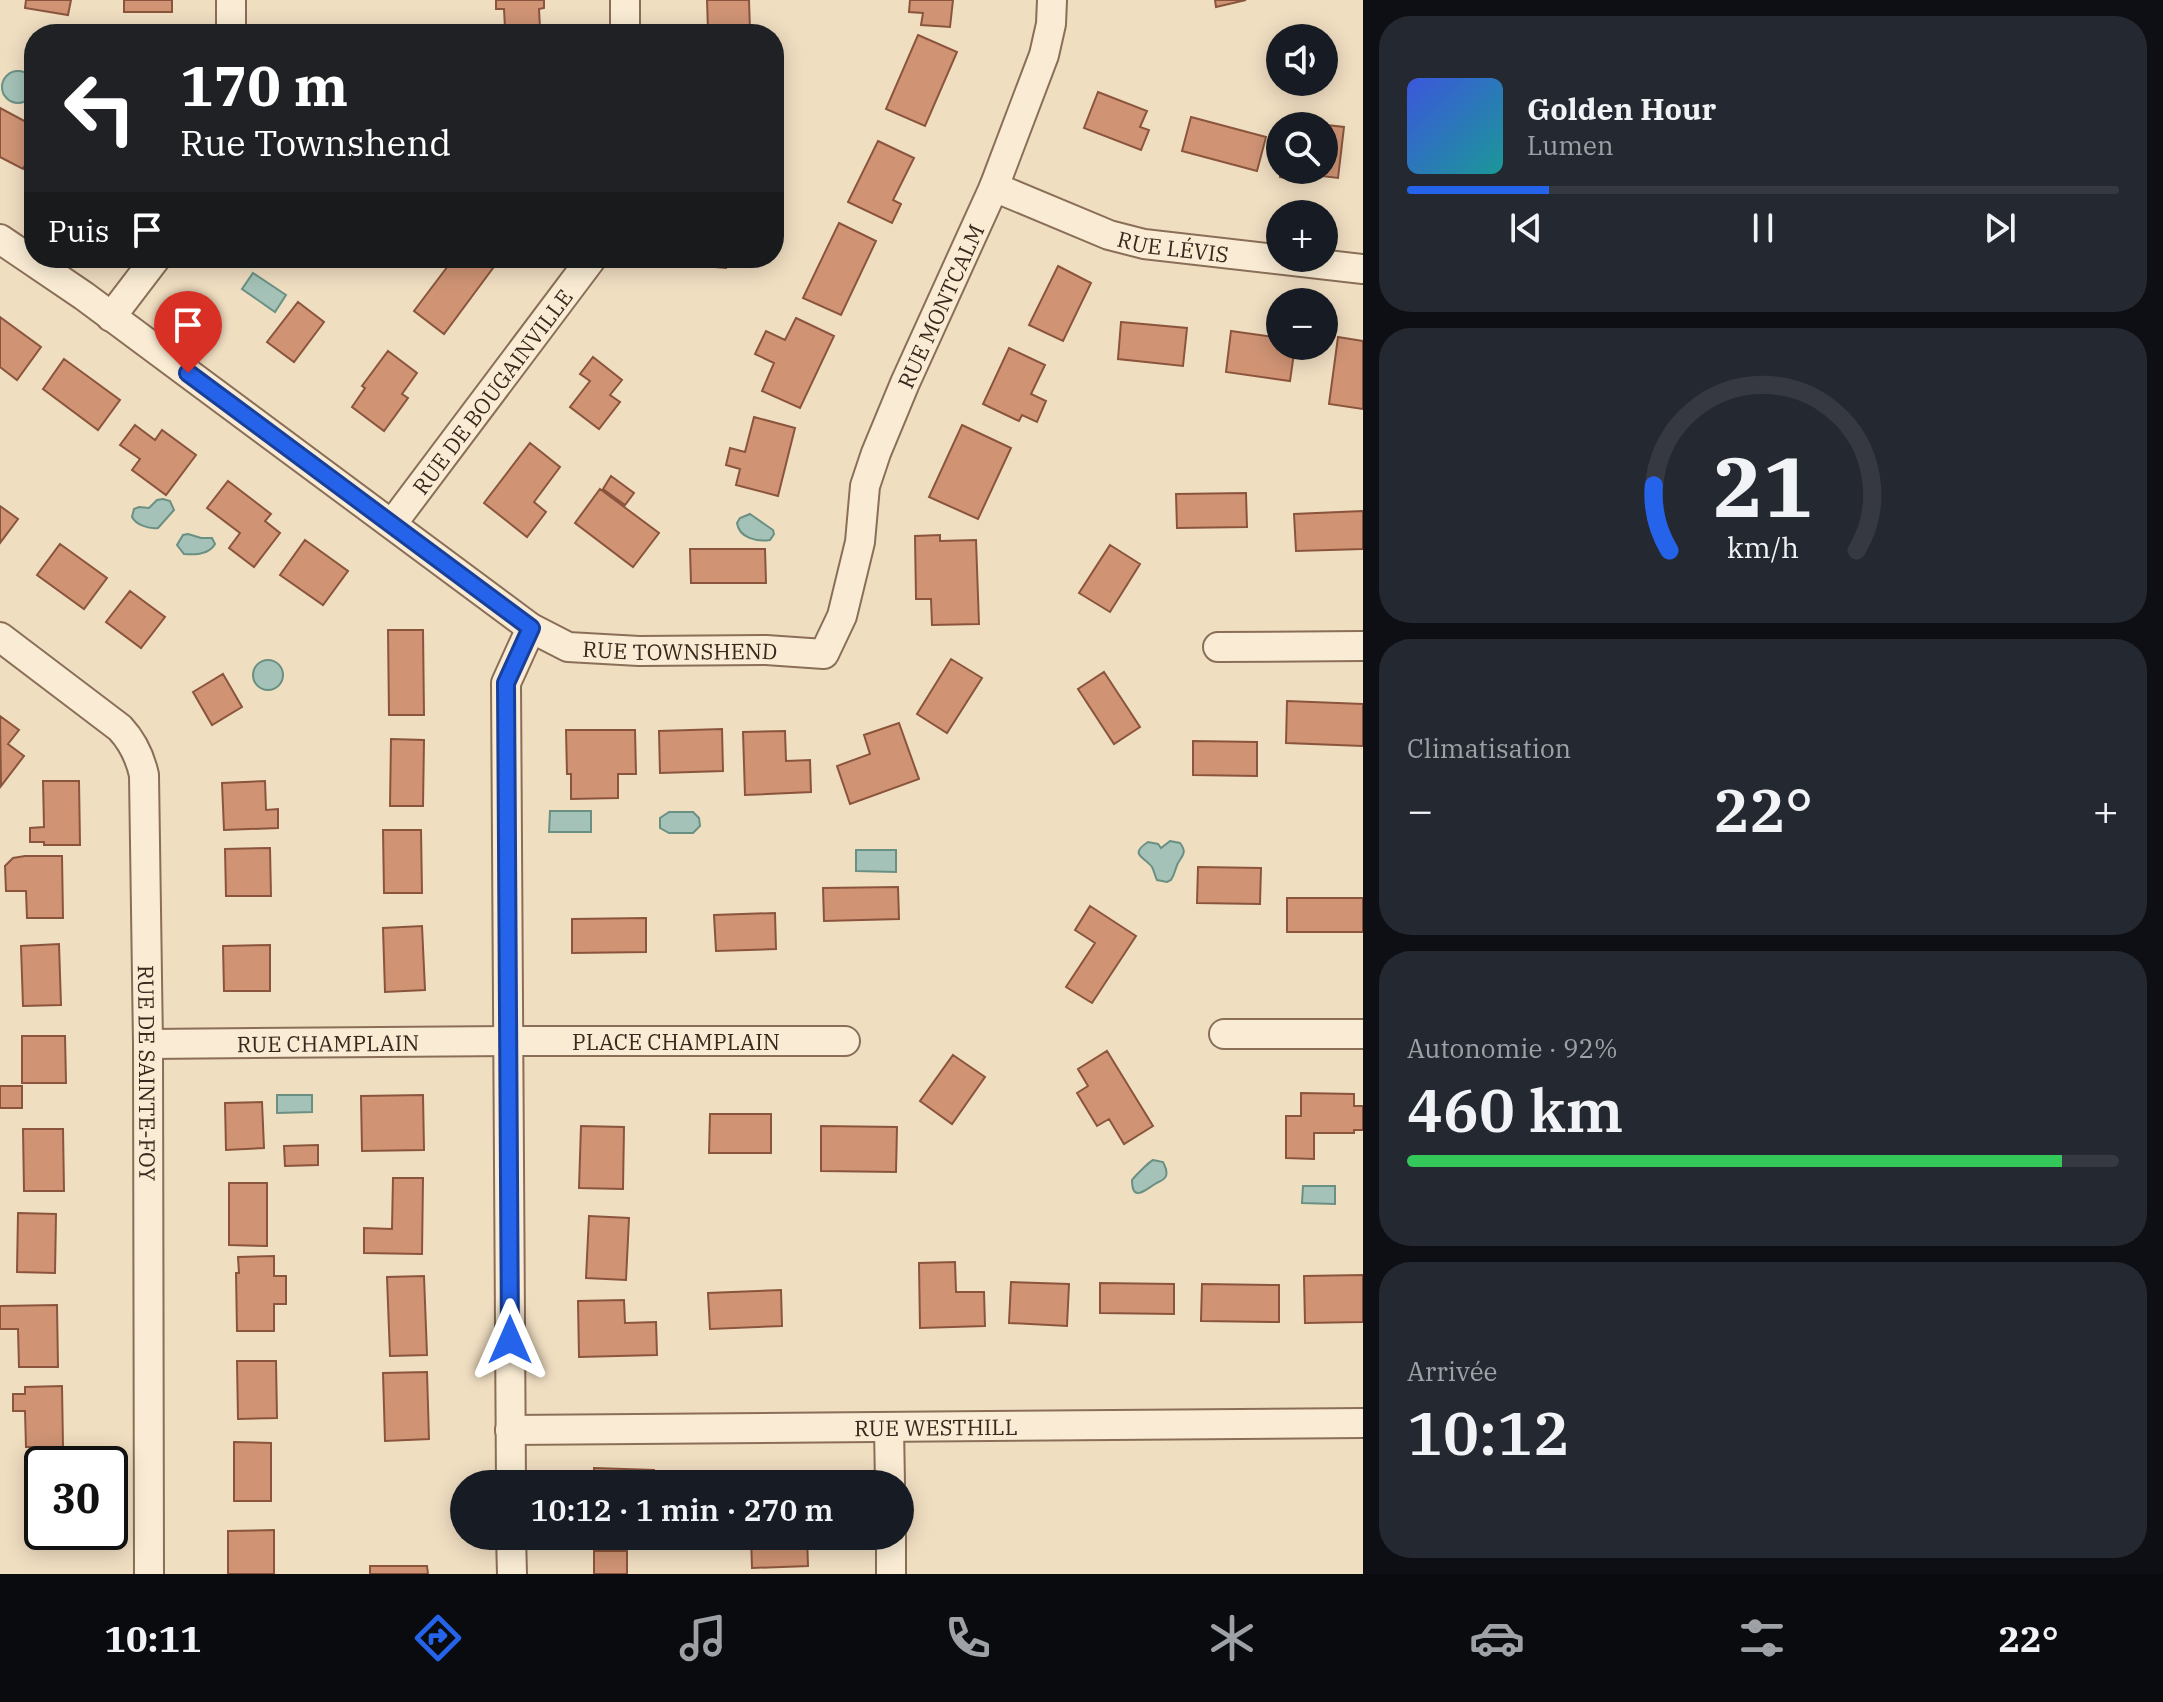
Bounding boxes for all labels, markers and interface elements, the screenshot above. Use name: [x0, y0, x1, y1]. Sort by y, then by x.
map controls: [1266, 24, 1338, 360]
button: sound: [1266, 24, 1338, 96]
text: 170 m: [180, 49, 348, 121]
icon: left: [48, 56, 152, 160]
text: Golden Hour: [1527, 89, 1716, 128]
button: search: [1266, 112, 1338, 184]
text: Rue Townshend: [180, 119, 451, 166]
text: Lumen: [1527, 128, 1614, 162]
button: +: [1266, 200, 1338, 272]
icon: previous: [1504, 206, 1548, 250]
icon: pause: [1741, 206, 1785, 250]
icon: next: [1978, 206, 2022, 250]
icon: arrive: [125, 208, 169, 252]
text: Puis: [48, 211, 109, 250]
street label: RUE MONTCALM: [890, 219, 990, 393]
street label: RUE LÉVIS: [1114, 223, 1230, 268]
street label: RUE DE BOUGAINVILLE: [405, 283, 578, 500]
button: −: [1266, 288, 1338, 360]
pin: [154, 291, 222, 373]
icon: arrive: [166, 303, 210, 347]
text: 21: [1713, 432, 1813, 540]
text: km/h: [1727, 530, 1799, 567]
street label: RUE TOWNSHEND: [582, 633, 778, 666]
text: Climatisation: [1407, 731, 1571, 765]
text: 22°: [1713, 770, 1813, 849]
text: −: [1407, 781, 1433, 838]
text: +: [2093, 781, 2119, 838]
street label: RUE DE SAINTE-FOY: [132, 965, 163, 1181]
street label: RUE CHAMPLAIN: [237, 1027, 419, 1058]
street label: PLACE CHAMPLAIN: [572, 1027, 780, 1056]
text: Autonomie · 92%: [1407, 1031, 1618, 1065]
text: 460 km: [1407, 1070, 1623, 1149]
position arrow: [468, 1298, 552, 1382]
text: Arrivée: [1407, 1354, 1498, 1388]
text: 10:12: [1407, 1393, 1569, 1472]
street label: RUE WESTHILL: [854, 1411, 1018, 1442]
speed limit sign: 30: [24, 1446, 128, 1550]
text: 10:12 · 1 min · 270 m: [531, 1490, 833, 1529]
icon: directions: [410, 1610, 466, 1666]
icon: music: [675, 1610, 731, 1666]
icon: phone: [940, 1610, 996, 1666]
icon: climate: [1204, 1610, 1260, 1666]
icon: car: [1469, 1610, 1525, 1666]
icon: filters: [1734, 1610, 1790, 1666]
text: 10:11: [104, 1615, 202, 1662]
text: 22°: [1998, 1615, 2059, 1662]

